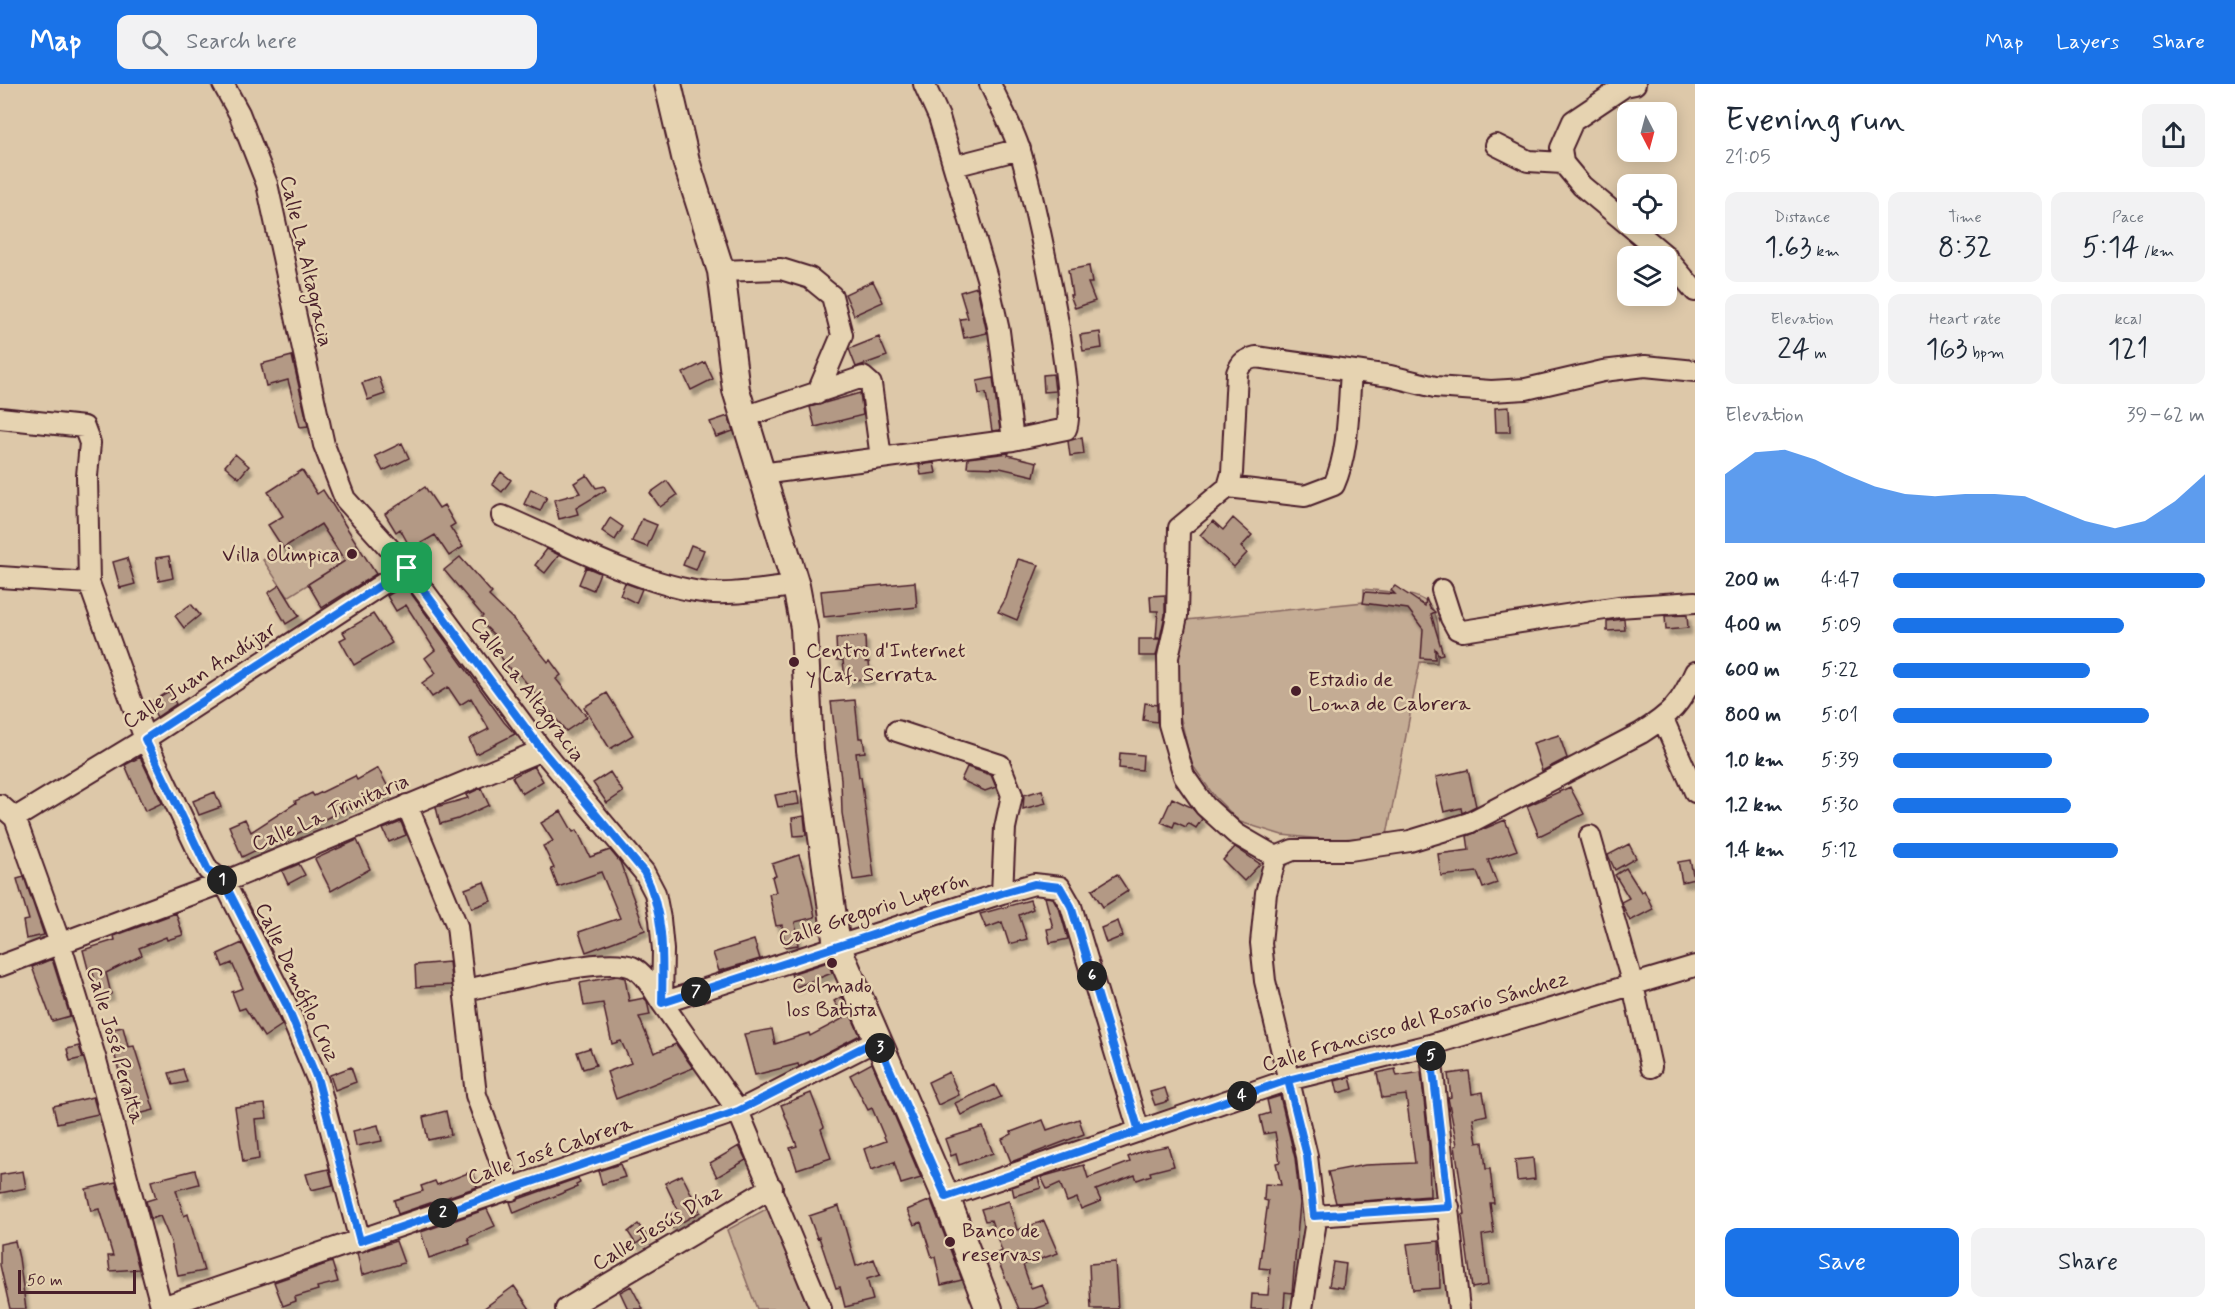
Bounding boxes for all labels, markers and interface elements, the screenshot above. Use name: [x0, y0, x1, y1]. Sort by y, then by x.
search box: [117, 15, 537, 69]
text: Map: [30, 24, 81, 61]
icon: search: [138, 26, 171, 59]
text: Search here: [186, 28, 297, 56]
text: Map: [1985, 28, 2023, 56]
text: Layers: [2056, 28, 2119, 56]
text: Share: [2152, 28, 2205, 56]
text: Evening run: [1725, 99, 1905, 143]
north arrow: [1617, 102, 1677, 162]
map controls: [1617, 102, 1677, 306]
button: share: [2142, 104, 2205, 167]
text: 21:05: [1725, 144, 1771, 171]
street label: Calle La Altagracia: [272, 173, 339, 350]
button: locate: [1617, 174, 1677, 234]
text: Distance: [1774, 207, 1830, 228]
text: Time: [1948, 207, 1982, 228]
text: Pace: [2112, 207, 2144, 228]
text: 1.63: [1764, 228, 1812, 267]
text: 8:32: [1938, 228, 1992, 267]
text: 5:14: [2082, 228, 2140, 267]
text: km: [1812, 241, 1840, 262]
text: /km: [2140, 241, 2174, 262]
button: layers: [1617, 246, 1677, 306]
text: Elevation: [1771, 309, 1834, 330]
text: Heart rate: [1929, 309, 2001, 330]
text: kcal: [2115, 309, 2141, 330]
text: 24: [1777, 330, 1810, 369]
text: 163: [1926, 330, 1968, 369]
text: 121: [2108, 330, 2148, 369]
text: m: [1810, 343, 1827, 364]
text: bpm: [1968, 343, 2004, 364]
text: Elevation: [1725, 402, 1804, 429]
text: 39–62 m: [2127, 402, 2205, 429]
place label: Villa Olimpica: [222, 541, 340, 569]
pin: [381, 542, 432, 593]
marker: Villa Olimpica: [345, 547, 359, 561]
icon: arrive: [390, 551, 423, 584]
text: 200 m: [1725, 567, 1780, 594]
text: 4:47: [1821, 567, 1860, 594]
street label: Calle La Altagracia: [463, 611, 591, 769]
text: 400 m: [1725, 612, 1781, 639]
text: 5:09: [1821, 612, 1861, 639]
street label: Calle Juan Andújar: [117, 615, 282, 736]
place label: Centro d'Internet y Caf. Serrata: [806, 637, 966, 689]
marker: Centro d'Internet y Caf. Serrata: [787, 655, 801, 669]
text: 600 m: [1725, 657, 1780, 684]
text: 5:22: [1821, 657, 1859, 684]
place label: Estadio de Loma de Cabrera: [1308, 666, 1471, 718]
marker: Estadio de Loma de Cabrera: [1289, 684, 1303, 698]
text: 800 m: [1725, 702, 1781, 729]
text: 5:01: [1821, 702, 1858, 729]
text: 1.0 km: [1725, 747, 1784, 774]
text: 5:39: [1821, 747, 1859, 774]
street label: Calle La Trinitaria: [247, 767, 413, 859]
text: 1.2 km: [1725, 792, 1782, 819]
text: 5:30: [1821, 792, 1859, 819]
text: 1.4 km: [1725, 837, 1784, 864]
text: 5:12: [1821, 837, 1858, 864]
pin: 1: [207, 865, 237, 895]
street label: Calle Gregorio Luperón: [775, 866, 972, 955]
text: 1: [218, 869, 226, 890]
street label: Calle Demófilo Cruz: [248, 898, 346, 1067]
marker: Colmado los Batista: [825, 956, 839, 970]
pin: 6: [1077, 961, 1107, 991]
street label: Calle José Peralta: [79, 963, 151, 1128]
text: 6: [1088, 965, 1096, 986]
street label: Calle Francisco del Rosario Sánchez: [1259, 965, 1572, 1079]
place label: Colmado los Batista: [787, 972, 878, 1024]
pin: 7: [681, 977, 711, 1007]
text: 7: [691, 981, 701, 1002]
pin: 3: [865, 1033, 895, 1063]
text: 3: [876, 1037, 884, 1058]
pin: 5: [1416, 1041, 1446, 1071]
text: 5: [1426, 1045, 1436, 1066]
pin: 4: [1227, 1081, 1257, 1111]
text: 4: [1237, 1085, 1247, 1106]
street label: Calle José Cabrera: [464, 1109, 637, 1192]
street label: Calle Jesús Díaz: [587, 1178, 728, 1278]
pin: 2: [428, 1198, 458, 1228]
text: 2: [439, 1202, 447, 1223]
place label: Banco de reservas: [962, 1217, 1041, 1269]
button: Save: [1725, 1228, 1959, 1297]
button: Share: [1971, 1228, 2205, 1297]
marker: Banco de reservas: [943, 1235, 957, 1249]
scale bar: [18, 1267, 136, 1294]
text: 50 m: [27, 1270, 63, 1291]

